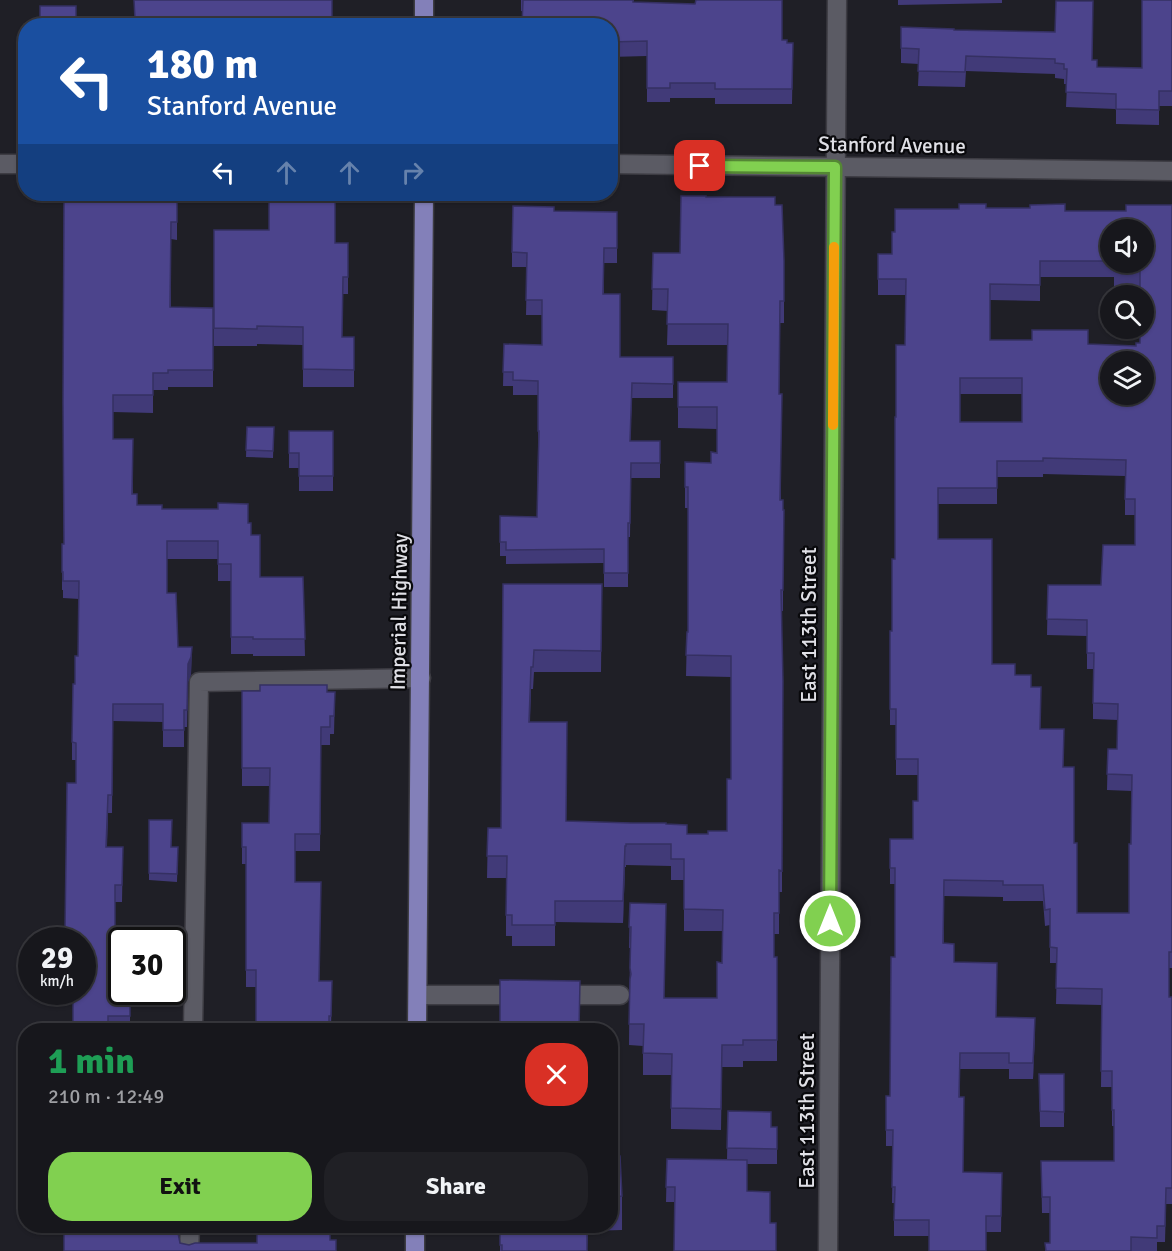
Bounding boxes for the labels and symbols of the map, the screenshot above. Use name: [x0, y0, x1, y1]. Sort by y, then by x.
street label: Stanford Avenue: [818, 131, 966, 159]
pin: [674, 140, 725, 191]
street label: Imperial Highway: [385, 533, 413, 691]
street label: East 113th Street: [796, 547, 822, 703]
position arrow: [798, 889, 862, 953]
speed limit sign: 30: [108, 927, 186, 1005]
street label: East 113th Street: [794, 1033, 820, 1189]

